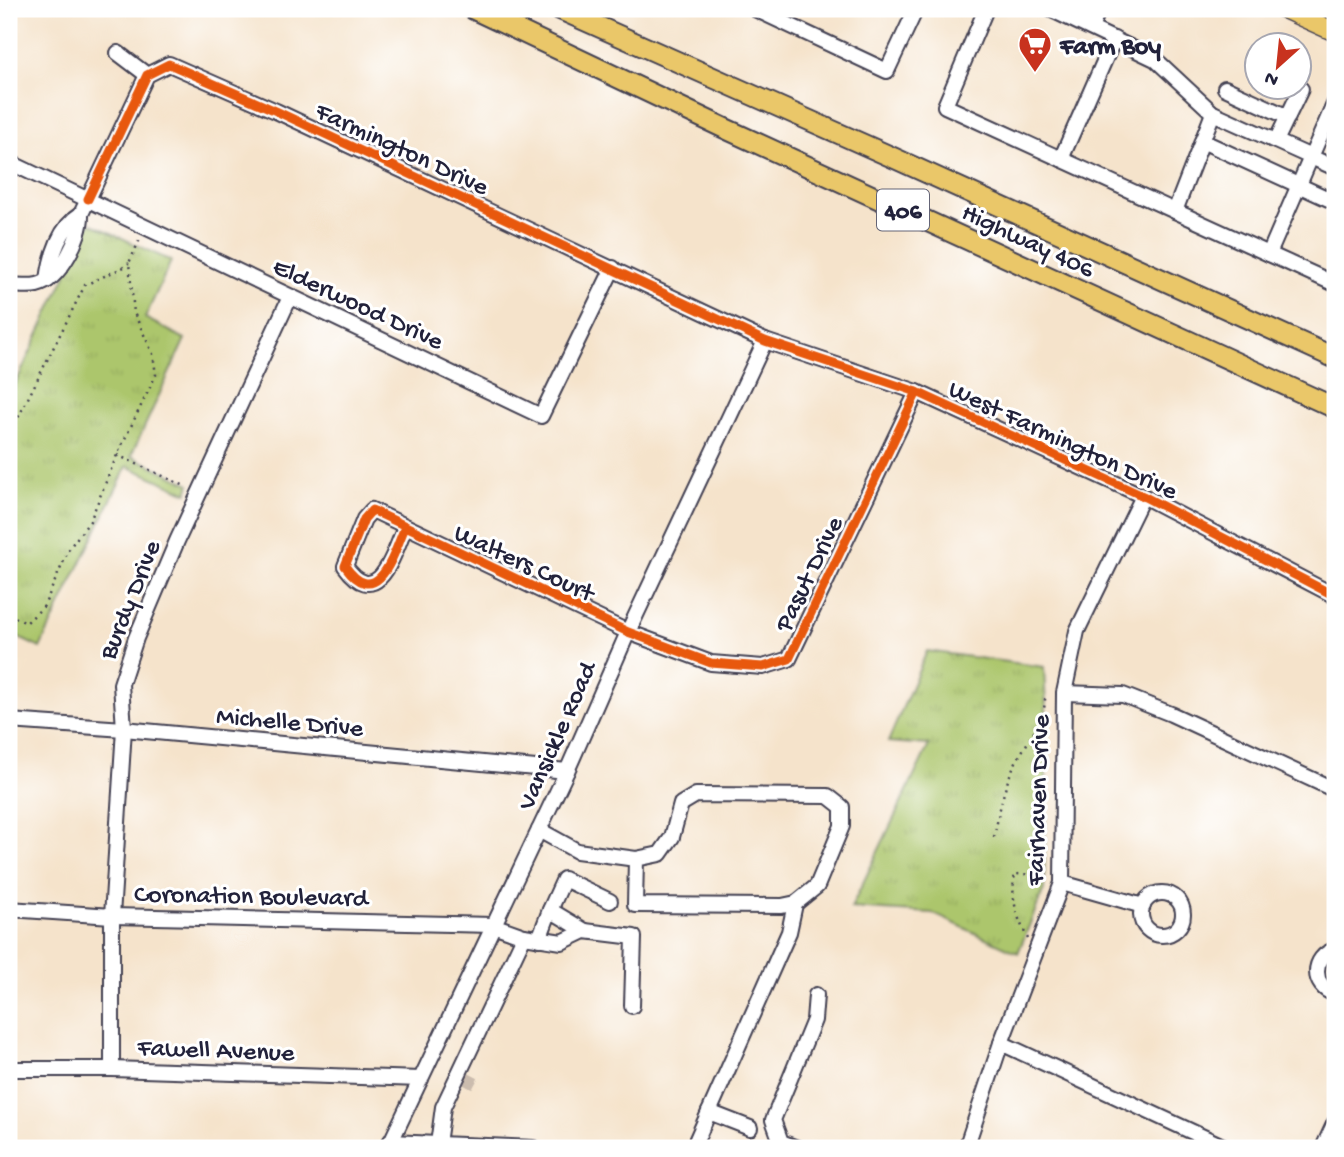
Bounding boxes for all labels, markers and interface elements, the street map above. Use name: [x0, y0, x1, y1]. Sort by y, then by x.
supermarket icon: Farm Boy: [1016, 25, 1054, 74]
north arrow: [1242, 32, 1312, 102]
place label: Farm Boy: [1059, 33, 1161, 64]
text: N: [1261, 65, 1283, 91]
street label: Farmington Drive: [309, 97, 493, 205]
road number: 406: [877, 190, 929, 230]
street label: Highway 406: [956, 199, 1099, 288]
street label: Elderwood Drive: [267, 253, 448, 359]
street label: West Farmington Drive: [943, 375, 1182, 509]
street label: Pasut Drive: [769, 512, 852, 638]
street label: Walters Court: [448, 519, 600, 612]
street label: Burdy Drive: [94, 536, 170, 666]
street label: Vansickle Road: [512, 656, 606, 817]
street label: Michelle Drive: [215, 703, 365, 746]
street label: Fairhaven Drive: [1022, 714, 1059, 887]
street label: Coronation Boulevard: [134, 881, 370, 916]
street label: Fawell Avenue: [136, 1034, 295, 1071]

